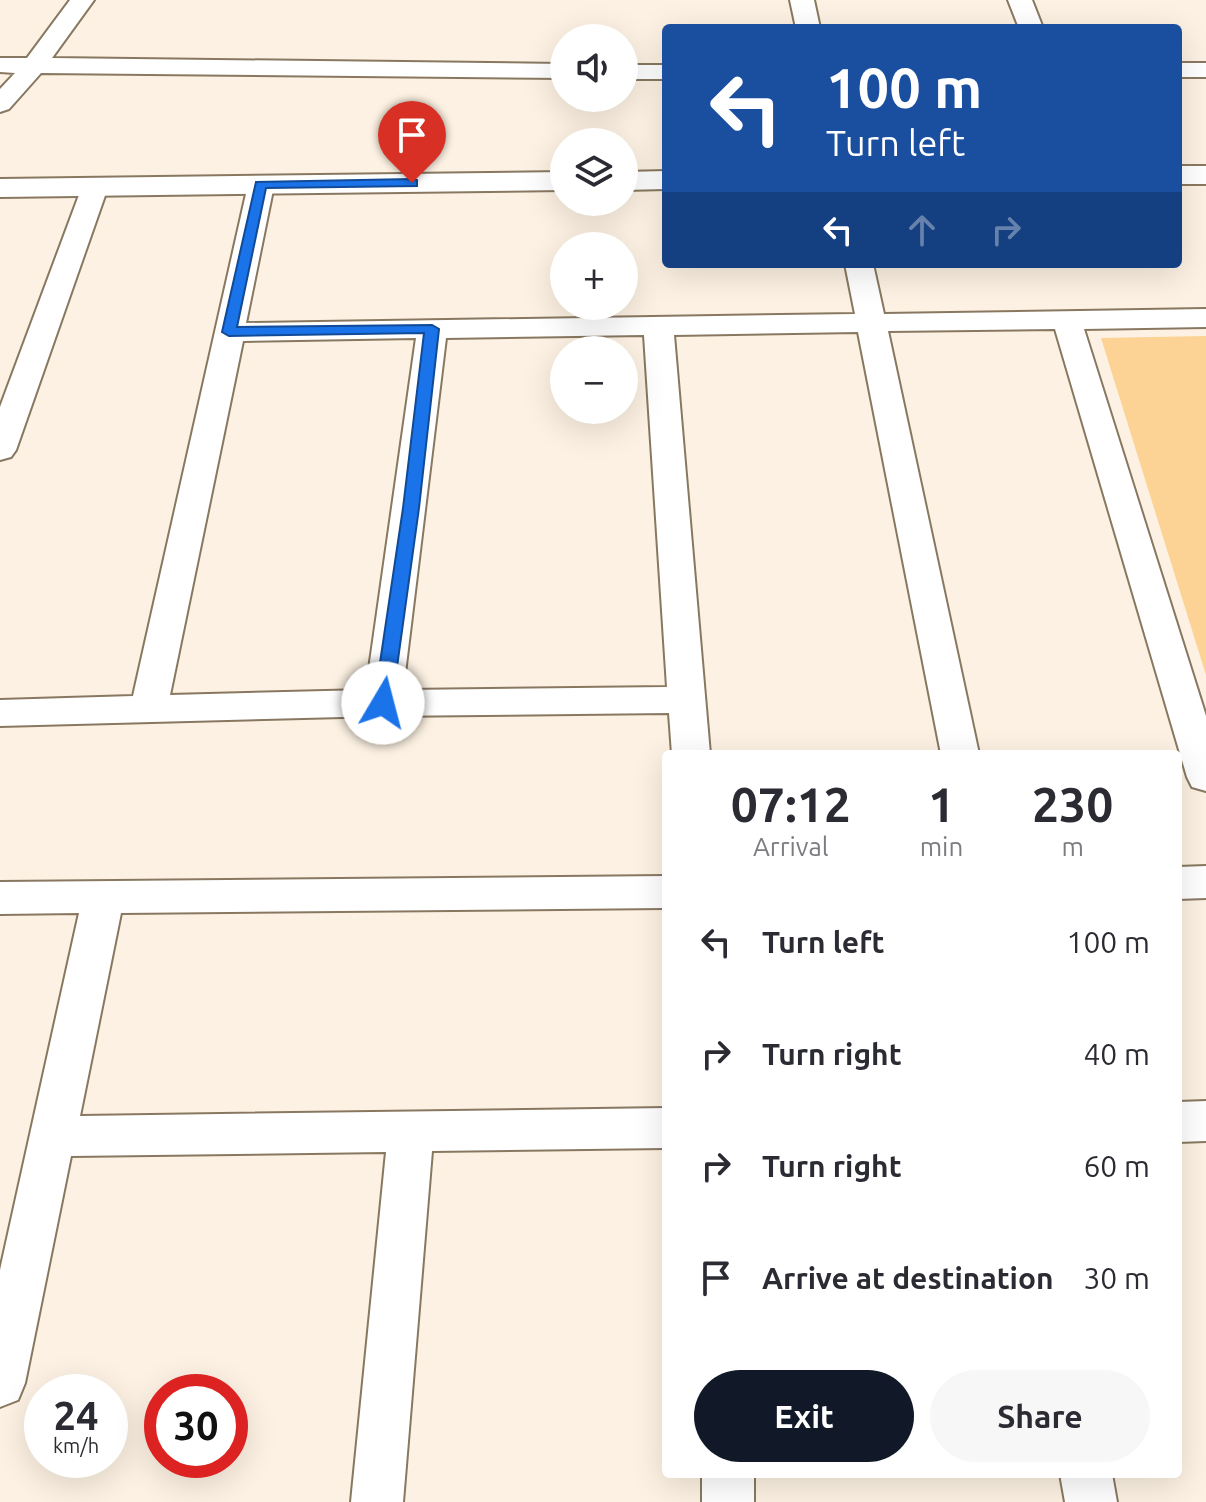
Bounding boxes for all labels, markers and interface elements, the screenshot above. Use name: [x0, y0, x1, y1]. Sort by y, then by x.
map controls: [550, 24, 638, 424]
button: sound: [550, 24, 638, 112]
icon: left: [694, 56, 798, 160]
text: 100 m: [826, 56, 982, 119]
pin: [378, 101, 446, 183]
icon: arrive: [390, 113, 434, 157]
text: Turn left: [826, 122, 965, 163]
button: layers: [550, 128, 638, 216]
icon: left: [816, 208, 860, 252]
icon: ahead: [900, 208, 944, 252]
icon: right: [984, 208, 1028, 252]
button: +: [550, 232, 638, 320]
button: −: [550, 336, 638, 424]
position arrow: [341, 661, 425, 745]
text: 07:12: [731, 777, 851, 831]
text: 1: [928, 777, 955, 831]
text: 230: [1032, 777, 1113, 831]
text: Arrival: [753, 832, 829, 861]
text: min: [920, 832, 963, 861]
text: m: [1061, 832, 1084, 861]
icon: left: [694, 920, 738, 964]
text: Turn left: [762, 925, 884, 959]
text: 100 m: [1066, 925, 1150, 959]
icon: right: [694, 1032, 738, 1076]
text: Turn right: [762, 1037, 902, 1071]
text: 40 m: [1083, 1037, 1150, 1071]
icon: right: [694, 1144, 738, 1188]
text: Turn right: [762, 1149, 902, 1183]
text: 60 m: [1083, 1149, 1150, 1183]
icon: arrive: [694, 1256, 738, 1300]
text: Arrive at destination: [762, 1261, 1054, 1295]
text: 30 m: [1083, 1261, 1150, 1295]
button: Exit: [694, 1370, 914, 1462]
button: Share: [930, 1370, 1150, 1462]
speed limit sign: 30: [144, 1374, 248, 1478]
text: 24: [53, 1393, 99, 1438]
text: km/h: [53, 1434, 99, 1457]

